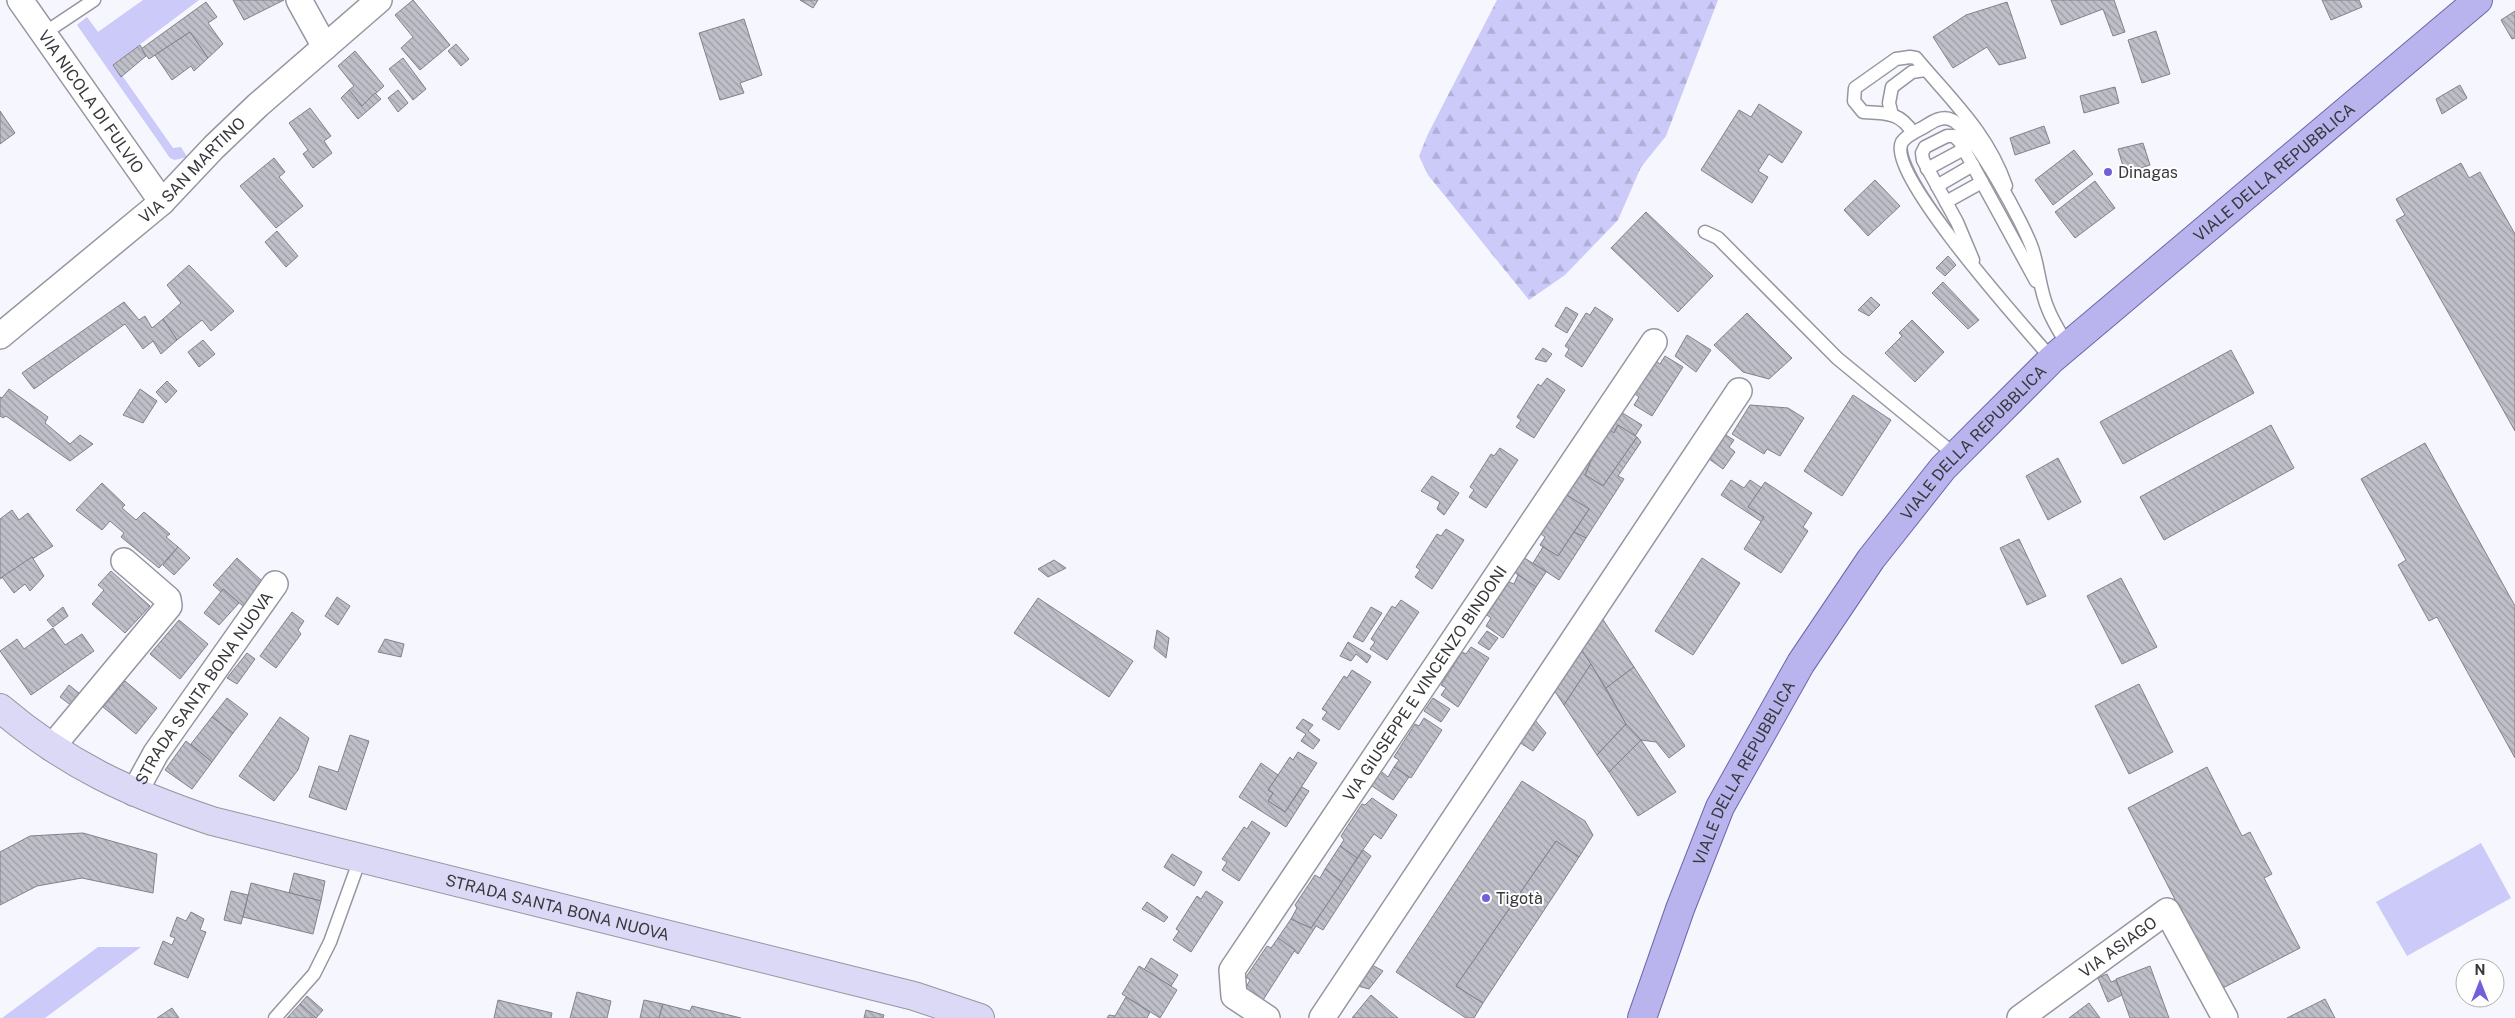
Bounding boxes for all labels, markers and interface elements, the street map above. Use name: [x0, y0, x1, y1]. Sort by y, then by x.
street label: VIA NICOLA DI FULVIO: [35, 26, 148, 177]
street label: VIALE DELLA REPUBBLICA: [2189, 99, 2358, 245]
street label: VIA SAN MARTINO: [135, 113, 249, 227]
place label: Dinagas: [2118, 163, 2178, 182]
marker: Dinagas: [2102, 166, 2114, 178]
street label: VIALE DELLA REPUBBLICA: [1896, 361, 2050, 523]
street label: VIA GIUSEPPE E VINCENZO BINDONI: [1339, 562, 1510, 805]
street label: STRADA SANTA BONA NUOVA: [131, 588, 276, 788]
street label: VIALE DELLA REPUBBLICA: [1689, 677, 1799, 868]
street label: STRADA SANTA BONA NUOVA: [444, 870, 672, 944]
place label: Tigotà: [1496, 889, 1543, 908]
marker: Tigotà: [1480, 892, 1492, 904]
street label: VIA ASIAGO: [2075, 912, 2160, 981]
north arrow: [2455, 958, 2505, 1008]
text: N: [2475, 962, 2485, 978]

